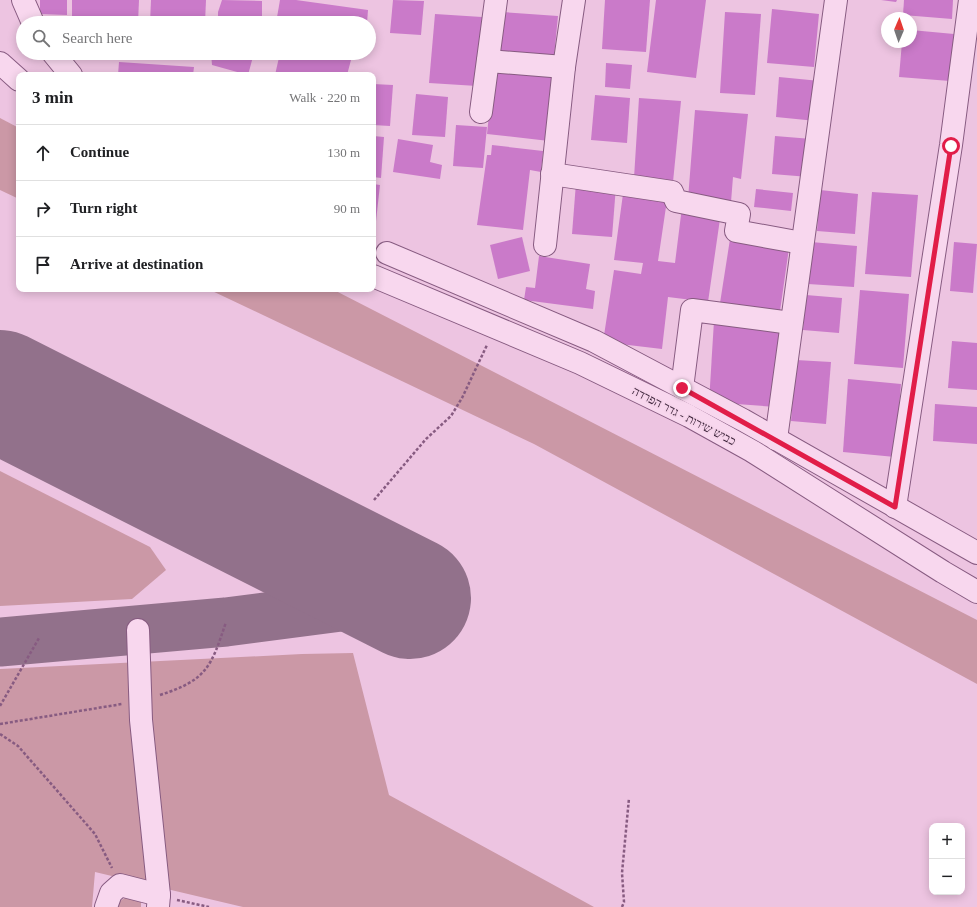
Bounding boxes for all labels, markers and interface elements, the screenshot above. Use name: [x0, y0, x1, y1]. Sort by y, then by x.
north arrow: [881, 12, 917, 48]
search box: [16, 16, 376, 60]
icon: search: [30, 27, 52, 49]
text: Search here: [62, 30, 132, 46]
text: 3 min: [32, 88, 73, 107]
text: Walk · 220 m: [289, 90, 360, 105]
route start: [942, 137, 960, 155]
icon: ahead: [32, 142, 54, 164]
text: Continue: [70, 144, 129, 160]
text: 130 m: [327, 145, 360, 160]
icon: right: [32, 198, 54, 220]
text: Turn right: [70, 200, 137, 216]
text: 90 m: [334, 201, 360, 216]
icon: arrive: [32, 254, 54, 276]
text: Arrive at destination: [70, 256, 203, 272]
route end: [673, 379, 691, 397]
street label: כביש שירות - גדר הפרדה: [630, 384, 738, 448]
map controls: [929, 823, 965, 895]
button: +: [929, 823, 965, 859]
button: −: [929, 859, 965, 895]

